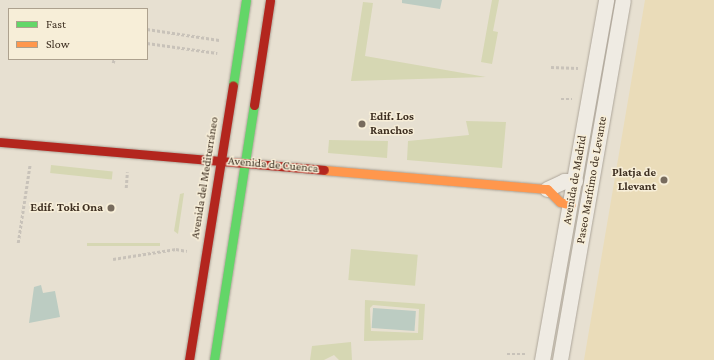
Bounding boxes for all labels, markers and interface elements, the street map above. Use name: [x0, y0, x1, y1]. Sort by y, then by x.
legend: [8, 8, 148, 60]
text: Fast: [46, 17, 66, 31]
text: Slow: [46, 37, 70, 51]
place label: Edif. Los Ranchos: [370, 110, 414, 138]
street label: Paseo Marítimo de Levante: [574, 115, 610, 245]
street label: Avenida del Mediterráneo: [188, 116, 222, 240]
marker: Edif. Los Ranchos: [357, 119, 367, 129]
street label: Avenida de Madrid: [560, 134, 590, 226]
street label: Avenida de Cuenca: [227, 154, 319, 176]
place label: Platja de Llevant: [612, 166, 656, 194]
marker: Platja de Llevant: [659, 175, 669, 185]
place label: Edif. Toki Ona: [30, 201, 103, 215]
marker: Edif. Toki Ona: [106, 203, 116, 213]

